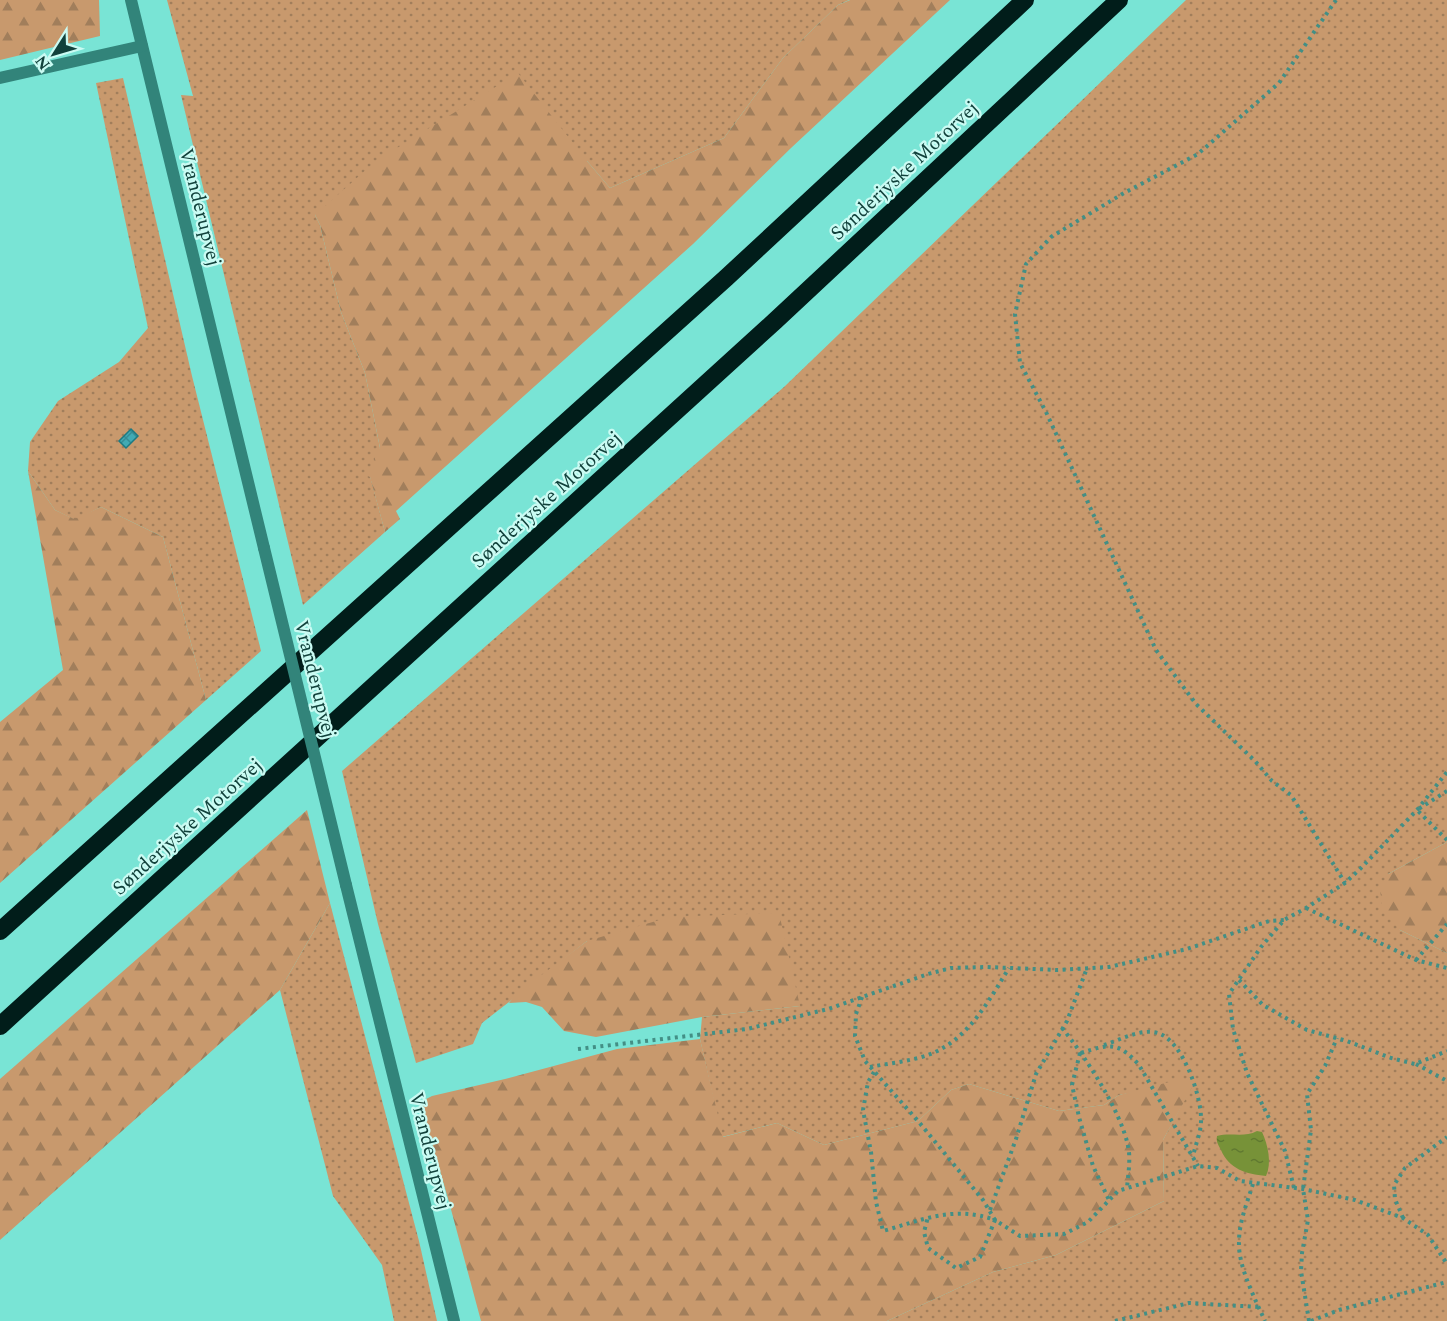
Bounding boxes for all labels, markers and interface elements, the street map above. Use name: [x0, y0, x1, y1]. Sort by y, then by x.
north arrow: [24, 24, 84, 84]
text: N: [29, 50, 56, 75]
street label: Sønderjyske Motorvej: [824, 94, 986, 248]
street label: Vranderupvej: [171, 145, 229, 269]
street label: Sønderjyske Motorvej: [465, 424, 629, 576]
street label: Vranderupvej: [286, 617, 344, 741]
street label: Sønderjyske Motorvej: [106, 751, 270, 903]
street label: Vranderupvej: [401, 1089, 459, 1213]

